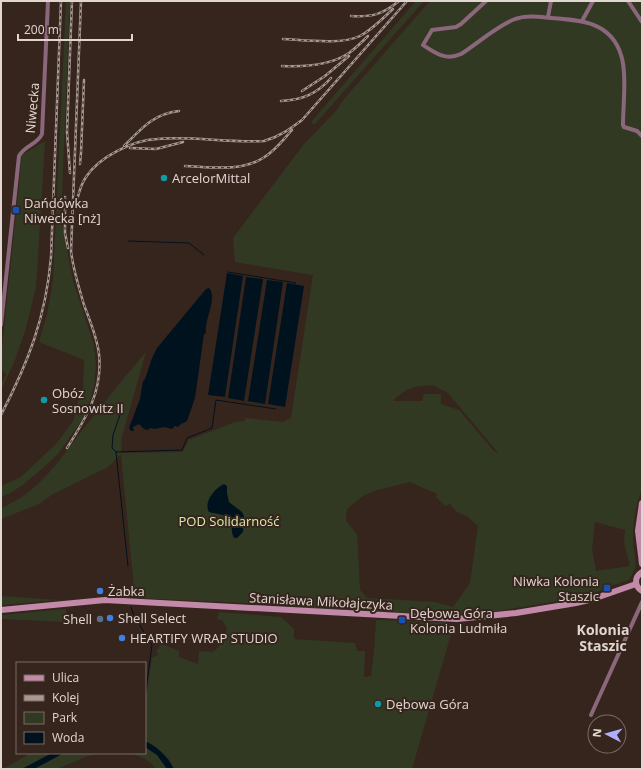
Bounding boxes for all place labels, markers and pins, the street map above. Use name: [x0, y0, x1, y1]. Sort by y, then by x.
place label: ArcelorMittal: [172, 169, 250, 187]
marker: ArcelorMittal: [159, 173, 169, 183]
place label: Dańdówka Niwecka [nż]: [24, 194, 101, 227]
marker: Dańdówka Niwecka [nż]: [11, 205, 21, 215]
place label: Obóz Sosnowitz II: [52, 384, 124, 417]
marker: Obóz Sosnowitz II: [39, 395, 49, 405]
place label: Niwka Kolonia Staszic: [513, 572, 599, 605]
place label: Żabka: [108, 582, 145, 600]
marker: Niwka Kolonia Staszic: [602, 583, 612, 593]
marker: Żabka: [95, 586, 105, 596]
place label: Dębowa Góra Kolonia Ludmiła: [410, 604, 507, 637]
place label: Shell Select: [118, 609, 187, 627]
place label: Shell: [63, 610, 92, 628]
marker: Shell Select: [105, 613, 115, 623]
marker: Shell: [95, 614, 105, 624]
marker: Dębowa Góra Kolonia Ludmiła: [397, 615, 407, 625]
place label: HEARTIFY WRAP STUDIO: [130, 629, 278, 647]
marker: HEARTIFY WRAP STUDIO: [117, 633, 127, 643]
place label: Dębowa Góra: [386, 695, 469, 713]
marker: Dębowa Góra: [373, 699, 383, 709]

